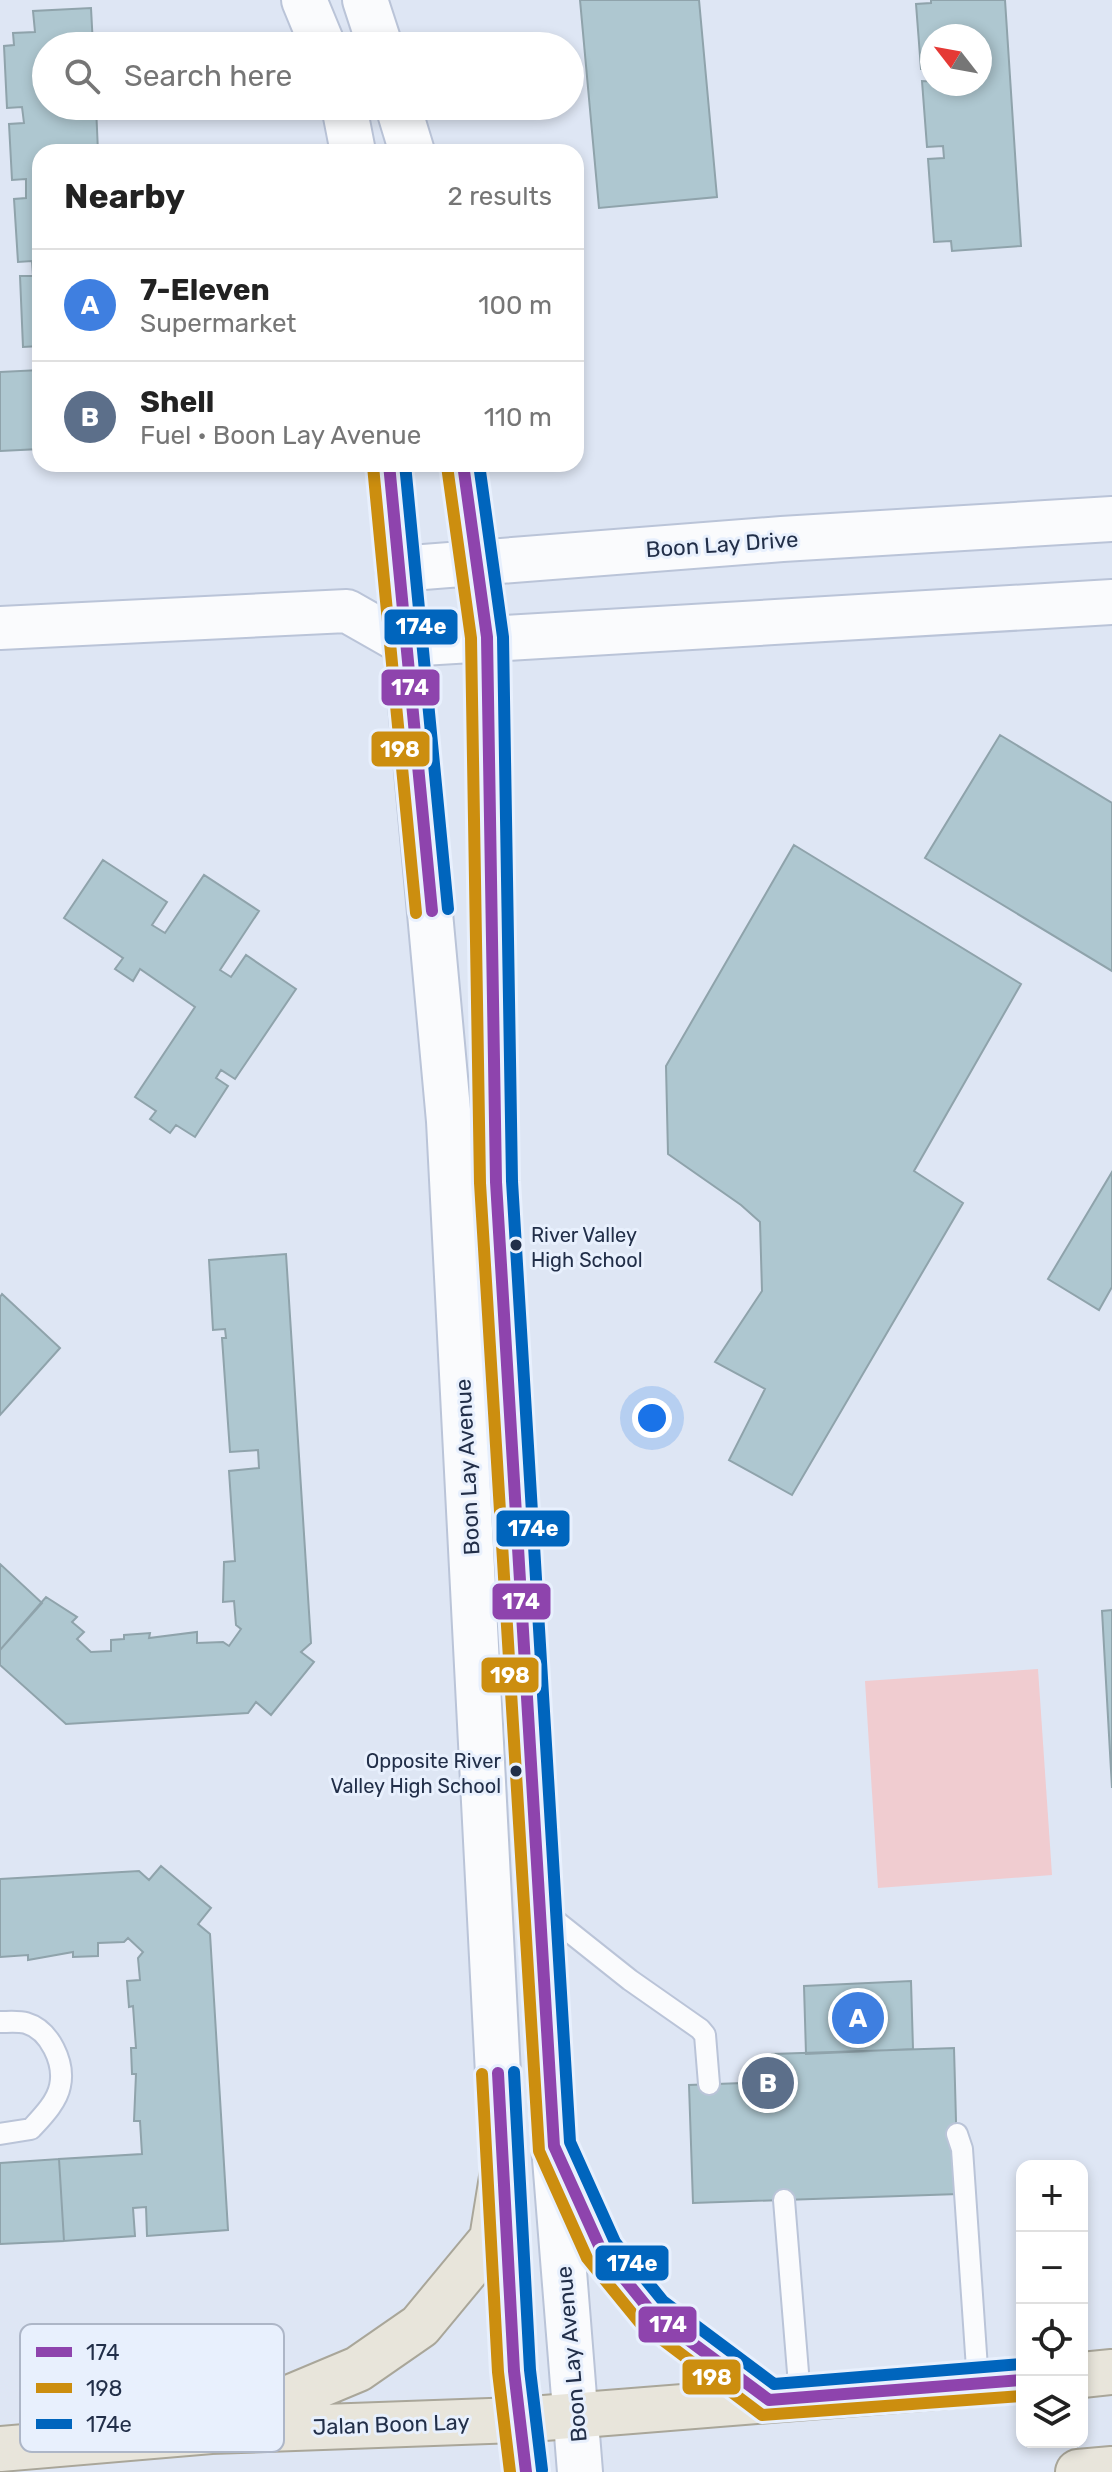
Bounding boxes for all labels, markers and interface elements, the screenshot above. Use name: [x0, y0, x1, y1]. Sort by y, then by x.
north arrow: [920, 24, 992, 96]
search box: [32, 32, 584, 120]
icon: search: [60, 54, 104, 98]
text: Search here: [124, 58, 292, 94]
text: Nearby: [64, 176, 185, 217]
text: 2 results: [448, 181, 552, 212]
text: 7-Eleven: [140, 272, 270, 308]
text: A: [81, 290, 99, 321]
text: 100 m: [478, 290, 552, 321]
text: Supermarket: [140, 308, 297, 339]
text: Shell: [140, 384, 214, 420]
text: B: [81, 402, 99, 433]
text: 110 m: [484, 402, 552, 433]
text: Fuel · Boon Lay Avenue: [140, 420, 421, 451]
street label: Boon Lay Drive: [645, 526, 799, 563]
line badge: 174e: [383, 608, 459, 646]
text: 174e: [396, 613, 446, 640]
line badge: 174: [380, 668, 441, 707]
text: 174: [391, 674, 429, 701]
line badge: 198: [370, 730, 431, 768]
text: 198: [380, 736, 420, 763]
place label: River Valley High School: [531, 1223, 643, 1272]
marker: River Valley High School: [508, 1237, 524, 1253]
street label: Boon Lay Avenue: [449, 1378, 486, 1556]
your location: [632, 1398, 672, 1438]
line badge: 174e: [495, 1509, 571, 1548]
text: 174e: [508, 1515, 558, 1542]
line badge: 174: [491, 1582, 552, 1621]
text: 174: [502, 1588, 540, 1615]
line badge: 198: [480, 1656, 540, 1694]
text: 198: [490, 1662, 530, 1689]
place label: Opposite River Valley High School: [330, 1749, 501, 1798]
marker: Opposite River Valley High School: [508, 1763, 524, 1779]
pin: A: [832, 1988, 884, 2048]
pin: B: [742, 2053, 794, 2113]
map controls: [1016, 2160, 1088, 2448]
button: +: [1016, 2160, 1088, 2232]
button: −: [1016, 2232, 1088, 2304]
line badge: 174e: [594, 2244, 670, 2282]
text: 174e: [607, 2250, 657, 2277]
street label: Boon Lay Avenue: [550, 2265, 593, 2443]
button: locate: [1016, 2304, 1088, 2376]
line badge: 174: [637, 2305, 698, 2344]
text: 174: [649, 2311, 687, 2338]
legend: [20, 2324, 284, 2452]
text: 174: [86, 2339, 120, 2366]
line badge: 198: [681, 2358, 742, 2396]
text: 198: [692, 2364, 732, 2391]
text: 198: [86, 2375, 122, 2402]
button: layers: [1016, 2376, 1088, 2448]
street label: Jalan Boon Lay: [312, 2408, 470, 2441]
text: 174e: [86, 2411, 132, 2438]

